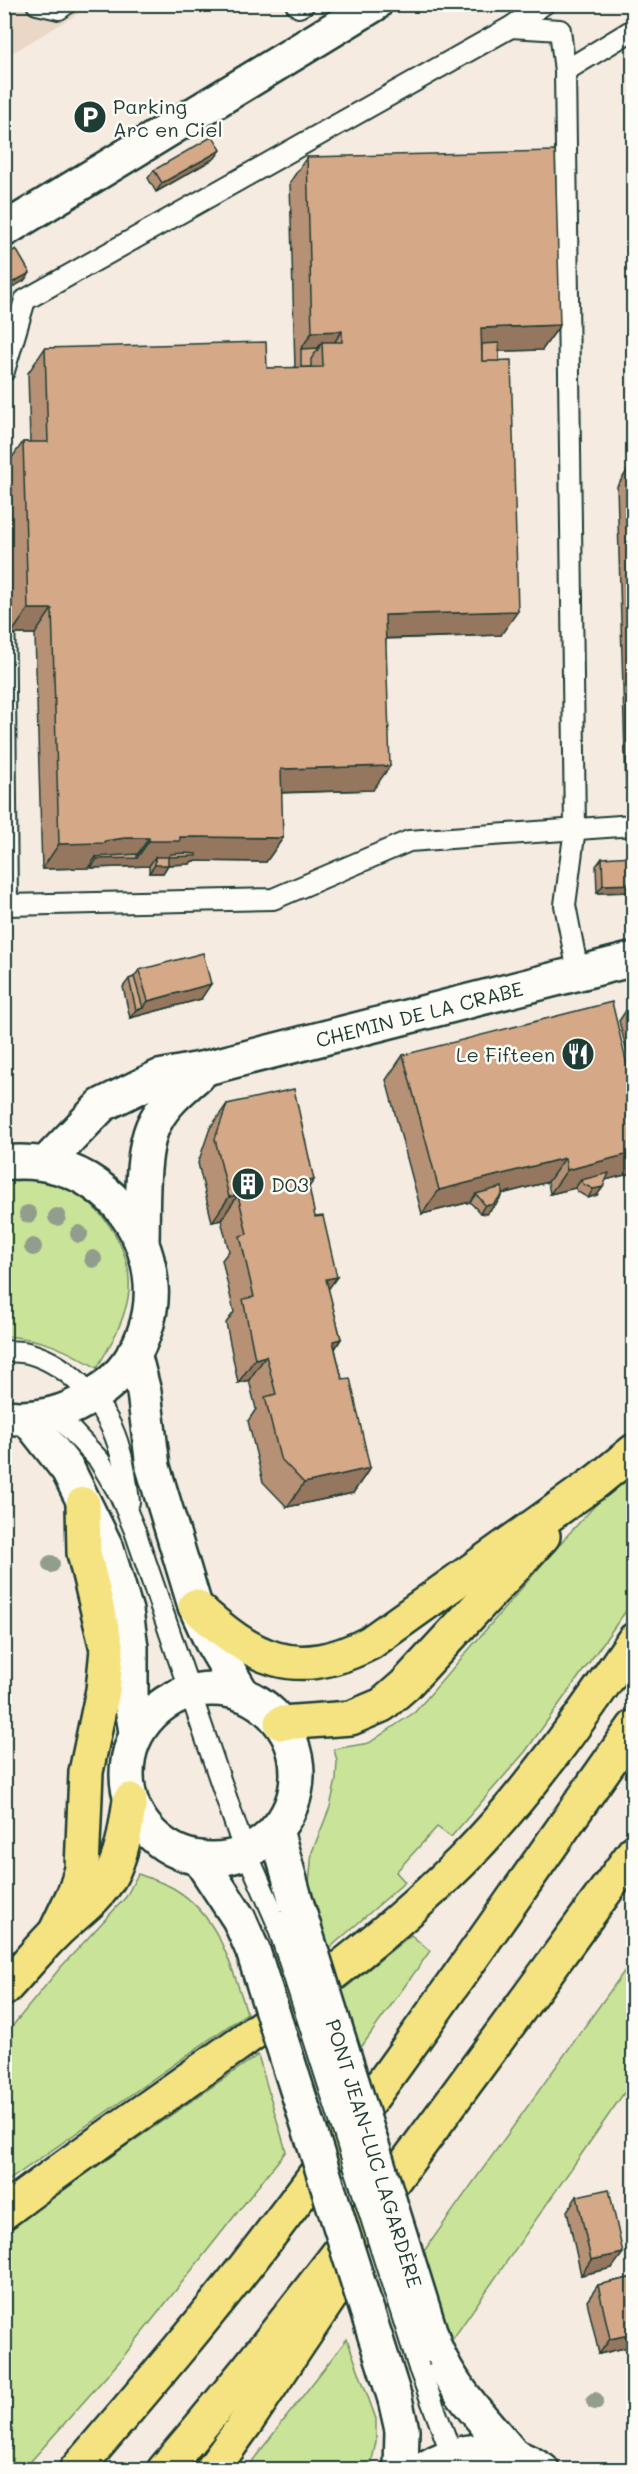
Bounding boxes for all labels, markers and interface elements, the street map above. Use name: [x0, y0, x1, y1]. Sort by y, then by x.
place label: Parking Arc en Ciel: [113, 93, 223, 142]
parking icon: Parking Arc en Ciel: [72, 99, 108, 135]
street label: CHEMIN DE LA CRABE: [313, 975, 526, 1053]
restaurant icon: Le Fifteen: [560, 1036, 596, 1072]
place label: Le Fifteen: [456, 1041, 555, 1067]
building icon: D03: [230, 1166, 266, 1202]
place label: D03: [271, 1171, 309, 1197]
street label: PONT JEAN-LUC LAGARDÈRE: [320, 2016, 429, 2291]

